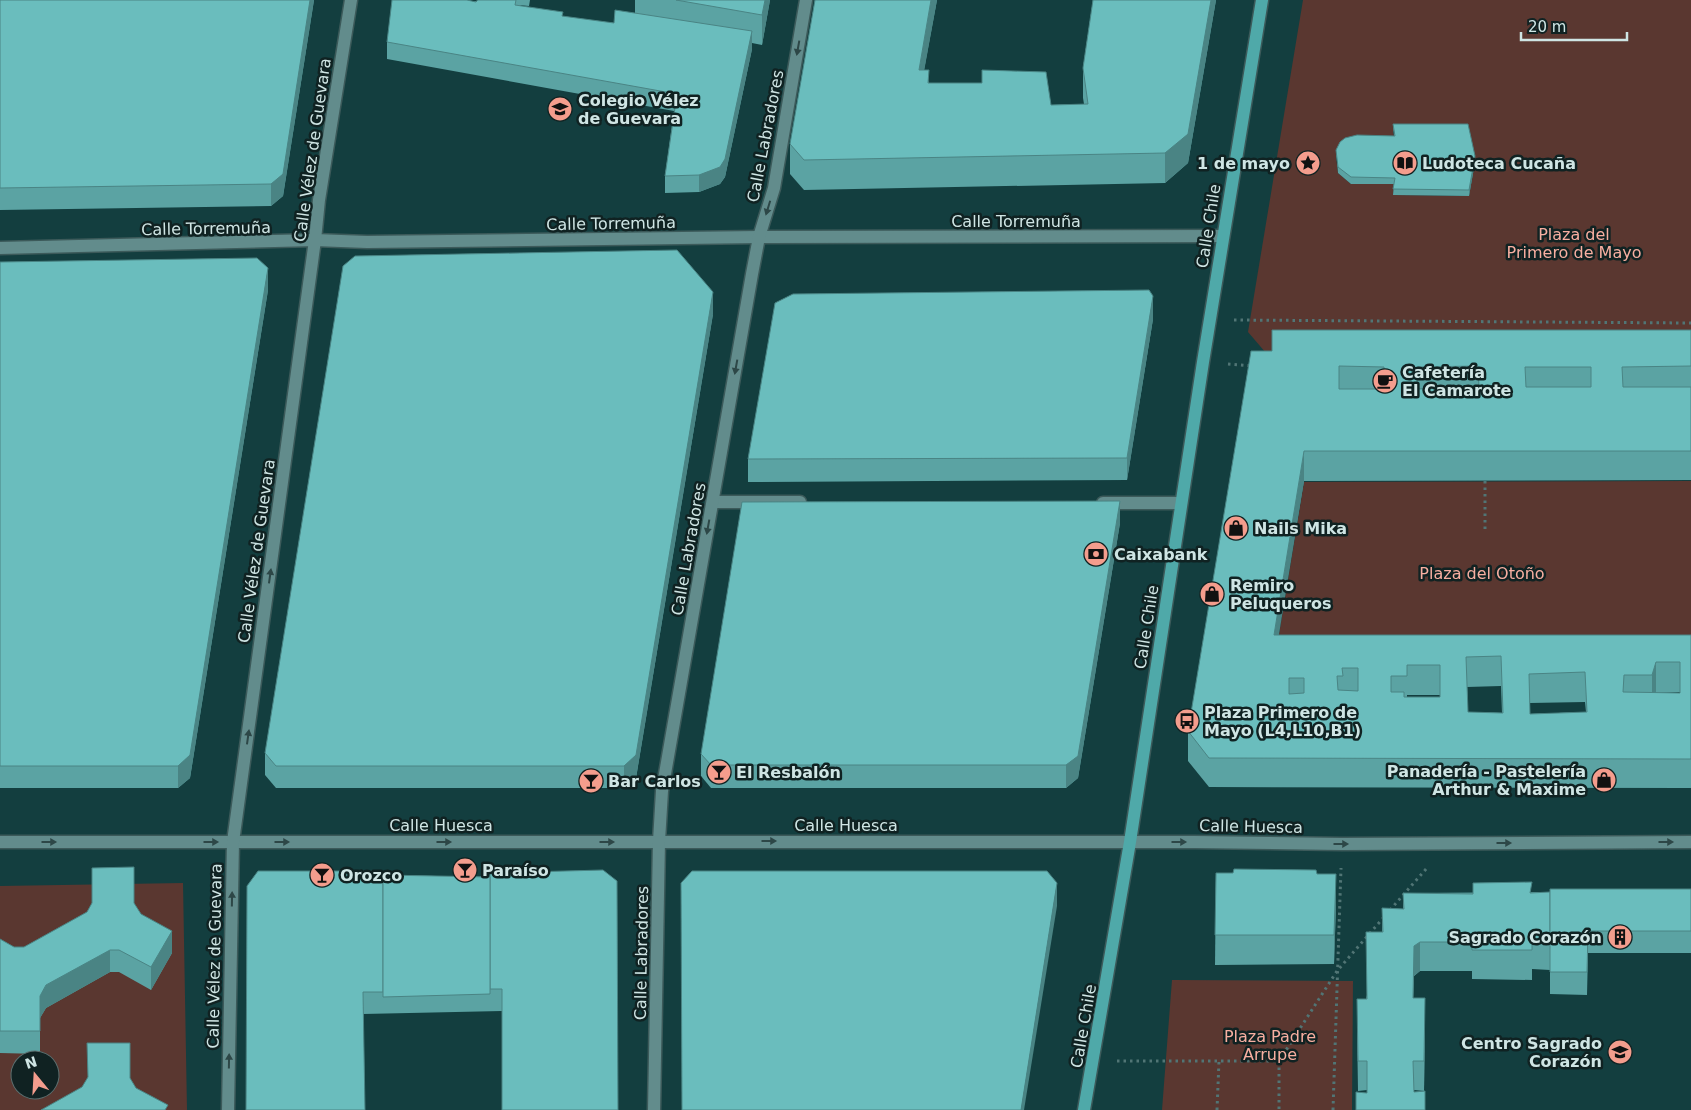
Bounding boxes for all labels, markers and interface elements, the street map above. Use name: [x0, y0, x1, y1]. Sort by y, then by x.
scale bar: [1521, 10, 1627, 42]
text: 20 m: [1528, 18, 1566, 36]
one-way arrow: [793, 40, 801, 56]
street label: Calle Vélez de Guevara: [290, 57, 335, 243]
street label: Calle Labradores: [743, 68, 788, 204]
place label: Colegio Vélez de Guevara: [578, 91, 699, 128]
school or university icon: Colegio Vélez de Guevara: [547, 96, 573, 122]
place icon: 1 de mayo: [1295, 150, 1321, 176]
library icon: Ludoteca Cucaña: [1392, 150, 1418, 176]
place label: 1 de mayo: [1197, 154, 1290, 173]
place label: Ludoteca Cucaña: [1422, 154, 1576, 173]
street label: Calle Chile: [1192, 183, 1225, 269]
one-way arrow: [764, 200, 772, 215]
street label: Calle Torremuña: [951, 212, 1081, 231]
street label: Calle Torremuña: [546, 213, 676, 234]
street label: Calle Torremuña: [141, 218, 271, 239]
park label: Plaza del Primero de Mayo: [1507, 225, 1641, 262]
one-way arrow: [732, 359, 740, 375]
place label: Cafetería El Camarote: [1402, 363, 1512, 400]
cafe icon: Cafetería El Camarote: [1372, 368, 1398, 394]
street label: Calle Vélez de Guevara: [234, 458, 279, 644]
street label: Calle Labradores: [667, 481, 710, 617]
shop icon: Nails Mika: [1223, 515, 1249, 541]
one-way arrow: [704, 519, 712, 535]
place label: Nails Mika: [1254, 519, 1347, 538]
bank icon: Caixabank: [1083, 541, 1109, 567]
place label: Caixabank: [1114, 545, 1208, 564]
park label: Plaza del Otoño: [1419, 564, 1545, 583]
one-way arrow: [266, 568, 274, 584]
place label: Remiro Peluqueros: [1230, 576, 1332, 613]
shop icon: Remiro Peluqueros: [1199, 581, 1225, 607]
street label: Calle Chile: [1130, 584, 1163, 670]
place label: Plaza Primero de Mayo (L4,L10,B1): [1204, 703, 1361, 740]
bus stop icon: Plaza Primero de Mayo (L4,L10,B1): [1174, 708, 1200, 734]
one-way arrow: [244, 729, 252, 745]
bar icon: El Resbalón: [706, 759, 732, 785]
place label: Panadería - Pastelería Arthur & Maxime: [1387, 762, 1586, 799]
place label: El Resbalón: [736, 763, 841, 782]
shop icon: Panadería - Pastelería Arthur & Maxime: [1591, 767, 1617, 793]
bar icon: Bar Carlos: [578, 768, 604, 794]
place label: Bar Carlos: [608, 772, 701, 791]
street label: Calle Huesca: [389, 816, 493, 835]
street label: Calle Huesca: [794, 816, 898, 835]
street label: Calle Huesca: [1199, 816, 1303, 837]
one-way arrow: [761, 837, 777, 845]
one-way arrow: [41, 838, 57, 846]
one-way arrow: [203, 838, 219, 846]
one-way arrow: [274, 838, 290, 846]
one-way arrow: [436, 838, 452, 846]
one-way arrow: [599, 838, 615, 846]
one-way arrow: [1171, 838, 1187, 846]
one-way arrow: [1658, 838, 1674, 846]
one-way arrow: [1496, 839, 1512, 847]
one-way arrow: [1333, 840, 1349, 848]
bar icon: Paraíso: [452, 857, 478, 883]
place label: Paraíso: [482, 861, 549, 880]
bar icon: Orozco: [309, 862, 335, 888]
street label: Calle Vélez de Guevara: [203, 863, 226, 1049]
place label: Orozco: [340, 866, 402, 885]
street label: Calle Labradores: [631, 886, 652, 1020]
one-way arrow: [228, 891, 236, 907]
building icon: Sagrado Corazón: [1607, 924, 1633, 950]
place label: Sagrado Corazón: [1448, 928, 1602, 947]
street label: Calle Chile: [1067, 983, 1100, 1070]
park label: Plaza Padre Arrupe: [1224, 1027, 1316, 1064]
place label: Centro Sagrado Corazón: [1461, 1034, 1602, 1071]
school or university icon: Centro Sagrado Corazón: [1607, 1039, 1633, 1065]
north arrow: [10, 1050, 60, 1100]
text: N: [23, 1053, 39, 1072]
one-way arrow: [225, 1053, 233, 1069]

